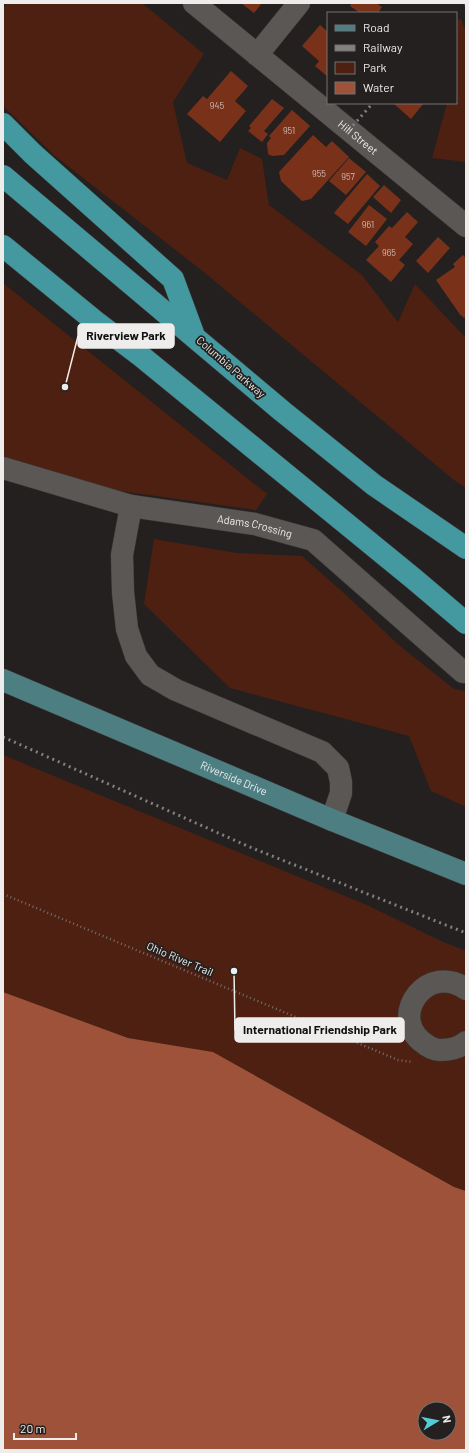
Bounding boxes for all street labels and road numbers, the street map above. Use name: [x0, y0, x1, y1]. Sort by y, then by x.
street label: Hill Street: [336, 117, 381, 157]
street label: Columbia Parkway: [194, 333, 268, 400]
street label: Adams Crossing: [216, 512, 294, 540]
street label: Riverside Drive: [199, 758, 270, 798]
street label: Ohio River Trail: [145, 939, 215, 978]

